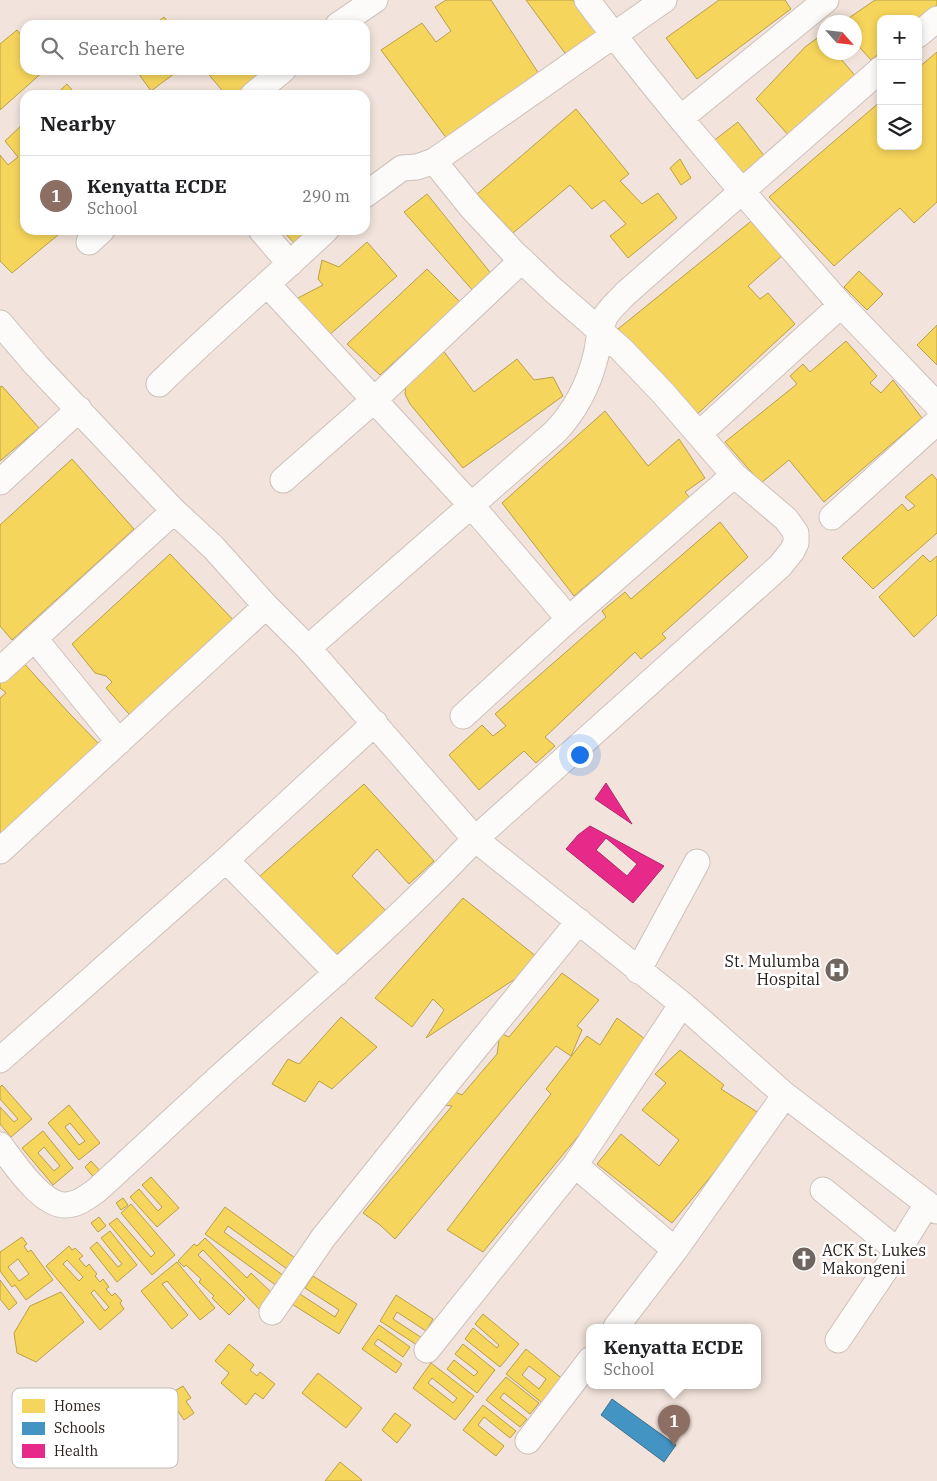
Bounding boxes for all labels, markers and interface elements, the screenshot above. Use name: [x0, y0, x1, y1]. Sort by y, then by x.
north arrow: [817, 15, 862, 60]
map controls: [877, 15, 922, 150]
button: +: [877, 15, 922, 60]
search box: [20, 20, 370, 75]
icon: search: [38, 34, 66, 62]
text: Search here: [78, 36, 185, 60]
button: −: [877, 60, 922, 105]
button: layers: [877, 105, 922, 150]
text: Nearby: [40, 109, 116, 137]
text: Kenyatta ECDE: [87, 174, 227, 198]
text: 1: [51, 186, 61, 206]
text: 290 m: [302, 186, 350, 206]
text: School: [87, 198, 138, 218]
your location: [567, 742, 593, 768]
place label: St. Mulumba Hospital: [725, 951, 820, 989]
hospital icon: St. Mulumba Hospital: [824, 957, 850, 983]
place label: ACK St. Lukes Makongeni: [822, 1240, 926, 1278]
church icon: ACK St. Lukes Makongeni: [791, 1246, 817, 1272]
popup: [586, 1324, 761, 1389]
text: Kenyatta ECDE: [604, 1335, 743, 1359]
text: School: [604, 1359, 654, 1379]
legend: [12, 1388, 178, 1468]
text: Homes: [54, 1397, 101, 1415]
pin: 1: [658, 1405, 690, 1446]
text: Schools: [54, 1419, 105, 1437]
text: Health: [54, 1442, 98, 1460]

